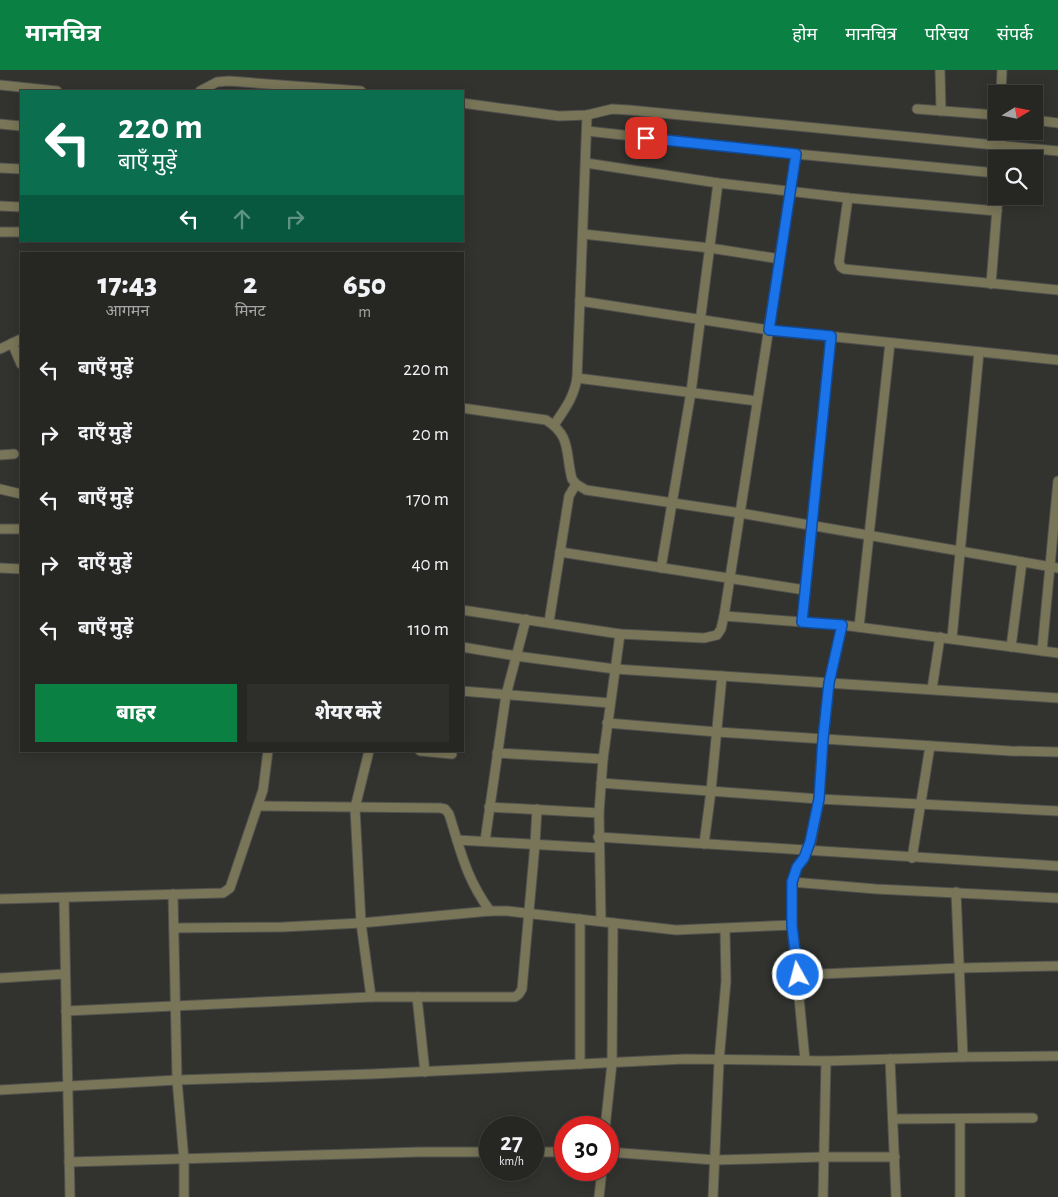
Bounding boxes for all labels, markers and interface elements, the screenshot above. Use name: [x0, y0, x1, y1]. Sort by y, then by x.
text: मानचित्र: [25, 22, 101, 46]
text: होम: [792, 26, 817, 44]
text: मानचित्र: [845, 26, 897, 44]
text: परिचय: [925, 26, 969, 44]
text: संपर्क: [997, 26, 1033, 44]
north arrow: [988, 85, 1042, 140]
map controls: [988, 85, 1043, 205]
icon: left: [35, 110, 100, 175]
text: 220 m: [118, 110, 203, 145]
pin: [625, 117, 667, 159]
icon: arrive: [632, 124, 660, 152]
button: search: [988, 150, 1043, 205]
text: बाएँ मुड़ें: [118, 151, 177, 173]
icon: left: [175, 205, 203, 233]
icon: ahead: [228, 205, 256, 233]
icon: right: [281, 205, 309, 233]
text: 17:43: [98, 269, 157, 299]
text: 2: [243, 269, 257, 299]
text: 650: [343, 270, 386, 300]
text: आगमन: [106, 303, 149, 319]
text: मिनट: [235, 303, 265, 319]
text: m: [358, 304, 371, 320]
icon: left: [35, 356, 63, 384]
text: बाएँ मुड़ें: [78, 359, 133, 378]
text: 220 m: [403, 360, 449, 379]
icon: right: [35, 421, 63, 449]
text: दाएँ मुड़ें: [78, 424, 132, 443]
text: 20 m: [412, 425, 449, 444]
icon: left: [35, 486, 63, 514]
text: बाएँ मुड़ें: [78, 489, 133, 508]
text: 170 m: [406, 490, 449, 509]
icon: right: [35, 551, 63, 579]
text: दाएँ मुड़ें: [78, 554, 132, 573]
text: 40 m: [411, 555, 449, 574]
icon: left: [35, 616, 63, 644]
text: बाएँ मुड़ें: [78, 619, 133, 638]
text: 110 m: [408, 620, 449, 639]
button: बाहर: [35, 684, 237, 742]
button: शेयर करें: [247, 684, 449, 742]
position arrow: [771, 948, 823, 1000]
speed limit sign: 30: [554, 1116, 619, 1181]
text: 27: [500, 1130, 523, 1155]
text: km/h: [499, 1155, 524, 1167]

